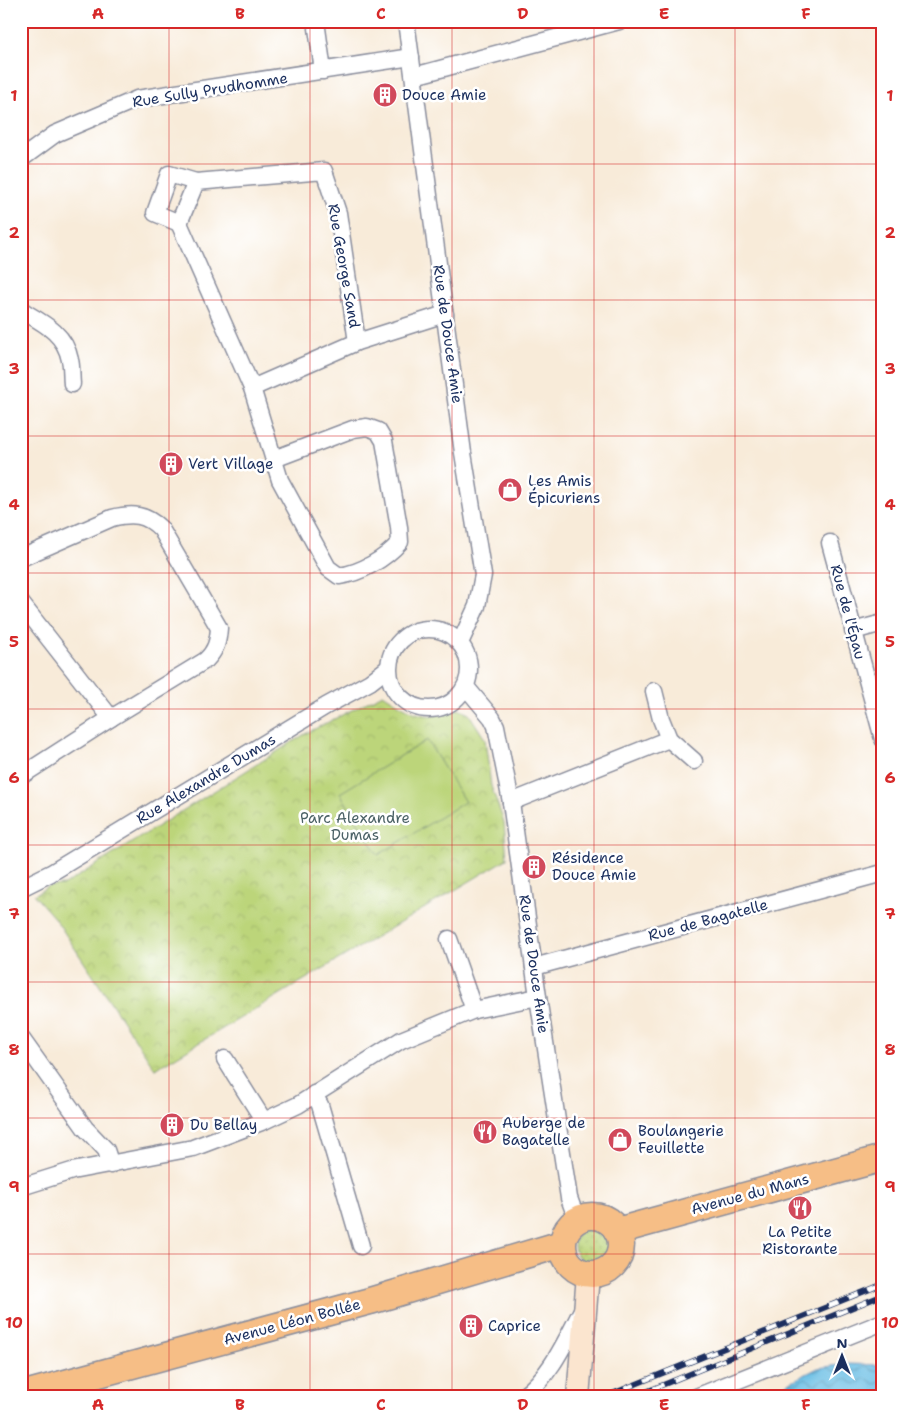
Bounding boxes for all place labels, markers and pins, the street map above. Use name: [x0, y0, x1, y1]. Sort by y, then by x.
building icon: Douce Amie: [372, 82, 398, 108]
place label: Douce Amie: [402, 85, 486, 105]
building icon: Vert Village: [158, 451, 184, 477]
place label: Vert Village: [188, 454, 273, 474]
place label: Les Amis Épicuriens: [528, 471, 600, 508]
shop icon: Les Amis Épicuriens: [497, 477, 523, 503]
place label: Résidence Douce Amie: [552, 848, 636, 885]
building icon: Résidence Douce Amie: [521, 854, 547, 880]
building icon: Du Bellay: [159, 1112, 185, 1138]
place label: Auberge de Bagatelle: [502, 1113, 585, 1150]
place label: Du Bellay: [190, 1115, 257, 1135]
restaurant icon: Auberge de Bagatelle: [472, 1119, 498, 1145]
place label: Boulangerie Feuillette: [638, 1121, 724, 1158]
shop icon: Boulangerie Feuillette: [607, 1127, 633, 1153]
restaurant icon: La Petite Ristorante: [787, 1195, 813, 1221]
place label: La Petite Ristorante: [762, 1222, 838, 1259]
building icon: Caprice: [458, 1313, 484, 1339]
place label: Caprice: [488, 1316, 541, 1336]

